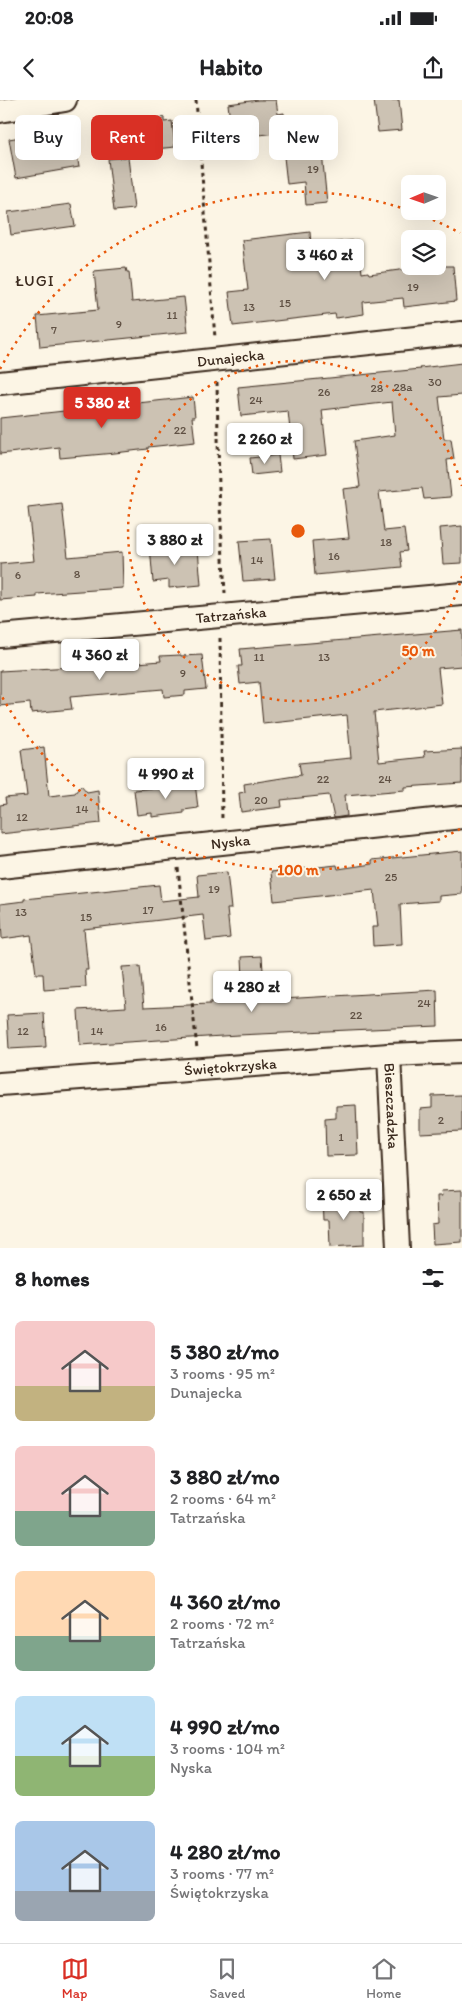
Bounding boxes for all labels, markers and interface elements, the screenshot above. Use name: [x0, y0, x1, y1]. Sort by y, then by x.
text: 20:08: [25, 6, 73, 29]
icon: back: [15, 54, 43, 82]
text: Habito: [199, 54, 263, 81]
icon: share: [419, 54, 447, 82]
chip: Buy: [15, 115, 81, 160]
chip: Rent: [91, 115, 163, 160]
chip: Filters: [173, 115, 259, 160]
chip: New: [269, 115, 338, 160]
house number: 19: [307, 162, 319, 176]
north arrow: [401, 175, 446, 220]
map controls: [401, 175, 446, 275]
button: layers: [401, 230, 446, 275]
pin: 3 460 zł: [273, 238, 377, 281]
text: 3 460 zł: [297, 245, 353, 264]
district label: ŁUGI: [15, 271, 55, 290]
house number: 19: [407, 280, 419, 294]
house number: 15: [279, 296, 291, 310]
house number: 13: [243, 300, 256, 314]
house number: 11: [166, 308, 178, 322]
house number: 9: [116, 317, 122, 331]
house number: 7: [51, 323, 57, 337]
street label: Dunajecka: [196, 345, 265, 371]
house number: 30: [428, 375, 442, 389]
house number: 28a: [393, 380, 413, 394]
house number: 28: [371, 381, 384, 395]
house number: 26: [318, 385, 330, 399]
pin: 5 380 zł: [50, 386, 154, 429]
text: 5 380 zł: [75, 393, 129, 412]
house number: 24: [249, 393, 263, 407]
pin: 2 260 zł: [213, 422, 317, 465]
house number: 22: [174, 423, 187, 437]
text: 2 260 zł: [238, 429, 292, 448]
centre of rings: [289, 522, 307, 540]
pin: 3 880 zł: [123, 524, 227, 566]
text: 3 880 zł: [147, 530, 203, 549]
house number: 18: [380, 535, 392, 549]
house number: 16: [328, 549, 340, 563]
house number: 14: [251, 553, 263, 567]
house number: 8: [74, 567, 81, 581]
house number: 6: [15, 568, 21, 582]
street label: Tatrzańska: [195, 603, 267, 627]
pin: 4 360 zł: [48, 638, 152, 681]
text: 50 m: [401, 642, 435, 660]
text: 4 360 zł: [72, 645, 128, 664]
house number: 11: [253, 650, 265, 664]
house number: 13: [318, 650, 331, 664]
house number: 9: [180, 666, 186, 680]
pin: 4 990 zł: [114, 758, 218, 800]
text: 4 990 zł: [138, 764, 194, 783]
house number: 22: [317, 772, 330, 786]
house number: 24: [378, 772, 392, 786]
house number: 20: [254, 793, 268, 807]
house number: 14: [76, 802, 88, 816]
house number: 12: [16, 810, 29, 824]
street label: Nyska: [210, 831, 251, 853]
text: 100 m: [277, 861, 319, 879]
house number: 25: [385, 870, 397, 884]
house number: 19: [208, 882, 220, 896]
house number: 17: [142, 903, 154, 917]
house number: 13: [15, 905, 28, 919]
house number: 15: [80, 910, 92, 924]
pin: 4 280 zł: [200, 970, 304, 1013]
text: 4 280 zł: [224, 977, 280, 996]
house number: 24: [417, 996, 431, 1010]
house number: 22: [350, 1008, 363, 1022]
house number: 16: [155, 1020, 167, 1034]
house number: 12: [17, 1024, 30, 1038]
house number: 14: [91, 1024, 103, 1038]
street label: Świętokrzyska: [183, 1054, 277, 1079]
street label: Bieszczadzka: [380, 1062, 402, 1150]
house number: 2: [438, 1113, 445, 1127]
house number: 1: [338, 1130, 344, 1144]
pin: 2 650 zł: [292, 1178, 396, 1221]
text: 2 650 zł: [317, 1185, 371, 1204]
icon: filters: [419, 1264, 447, 1292]
text: 8 homes: [15, 1266, 90, 1291]
text: 5 380 zł/mo: [170, 1339, 279, 1364]
icon: home: [55, 1341, 115, 1401]
text: 3 rooms · 95 m²: [170, 1364, 275, 1383]
text: Dunajecka: [170, 1383, 242, 1402]
text: 3 880 zł/mo: [170, 1464, 280, 1489]
icon: home: [55, 1466, 115, 1526]
text: 2 rooms · 64 m²: [170, 1489, 276, 1508]
text: Tatrzańska: [170, 1508, 246, 1527]
text: 4 360 zł/mo: [170, 1589, 280, 1614]
icon: home: [55, 1591, 115, 1651]
text: 2 rooms · 72 m²: [170, 1614, 274, 1633]
text: Tatrzańska: [170, 1633, 246, 1652]
text: 4 990 zł/mo: [170, 1714, 280, 1739]
icon: home: [55, 1716, 115, 1776]
text: 3 rooms · 104 m²: [170, 1739, 285, 1758]
text: Nyska: [170, 1758, 212, 1777]
text: 4 280 zł/mo: [170, 1839, 280, 1864]
icon: home: [55, 1841, 115, 1901]
text: 3 rooms · 77 m²: [170, 1864, 274, 1883]
text: Świętokrzyska: [170, 1883, 269, 1902]
tab: Map: [61, 1955, 89, 2002]
tab: Saved: [210, 1955, 245, 2002]
tab: Home: [366, 1955, 402, 2002]

